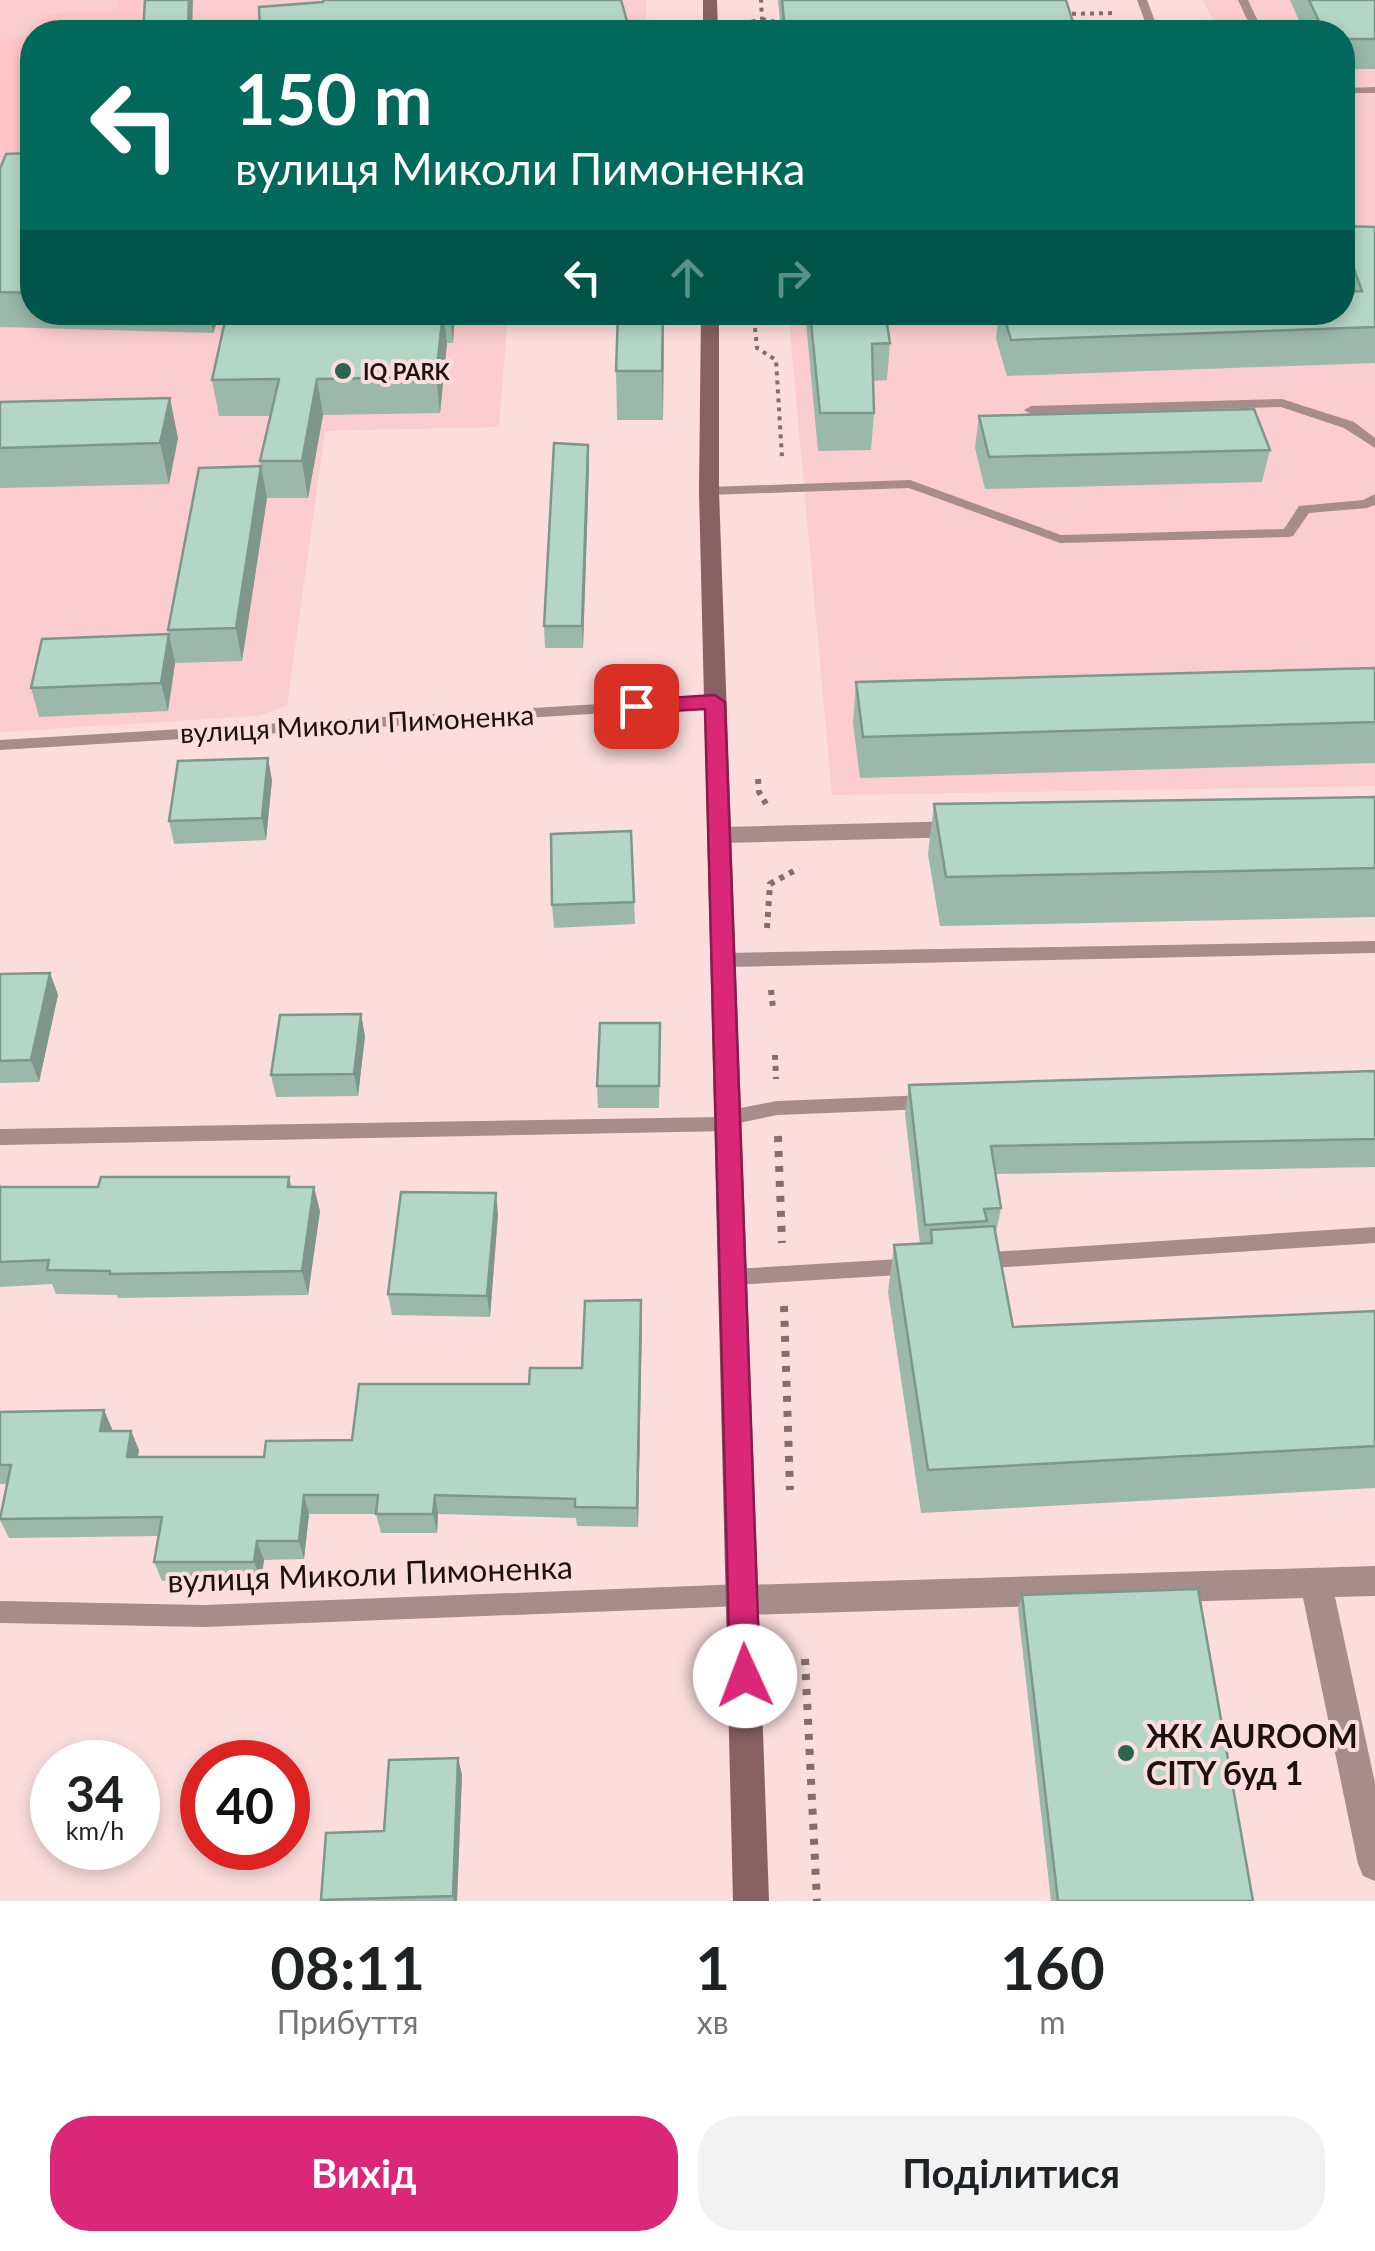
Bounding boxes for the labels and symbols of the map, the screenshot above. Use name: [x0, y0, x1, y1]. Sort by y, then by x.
place label: IQ PARK: [363, 358, 451, 385]
marker: IQ PARK: [332, 360, 354, 382]
pin: [594, 664, 679, 749]
street label: вулиця Миколи Пимоненка: [179, 697, 535, 749]
street label: вулиця Миколи Пимоненка: [167, 1546, 573, 1600]
position arrow: [693, 1624, 797, 1728]
place label: ЖК AUROOM CITY буд 1: [1146, 1716, 1358, 1792]
speed limit sign: 40: [180, 1740, 310, 1870]
marker: ЖК AUROOM CITY буд 1: [1115, 1742, 1137, 1764]

